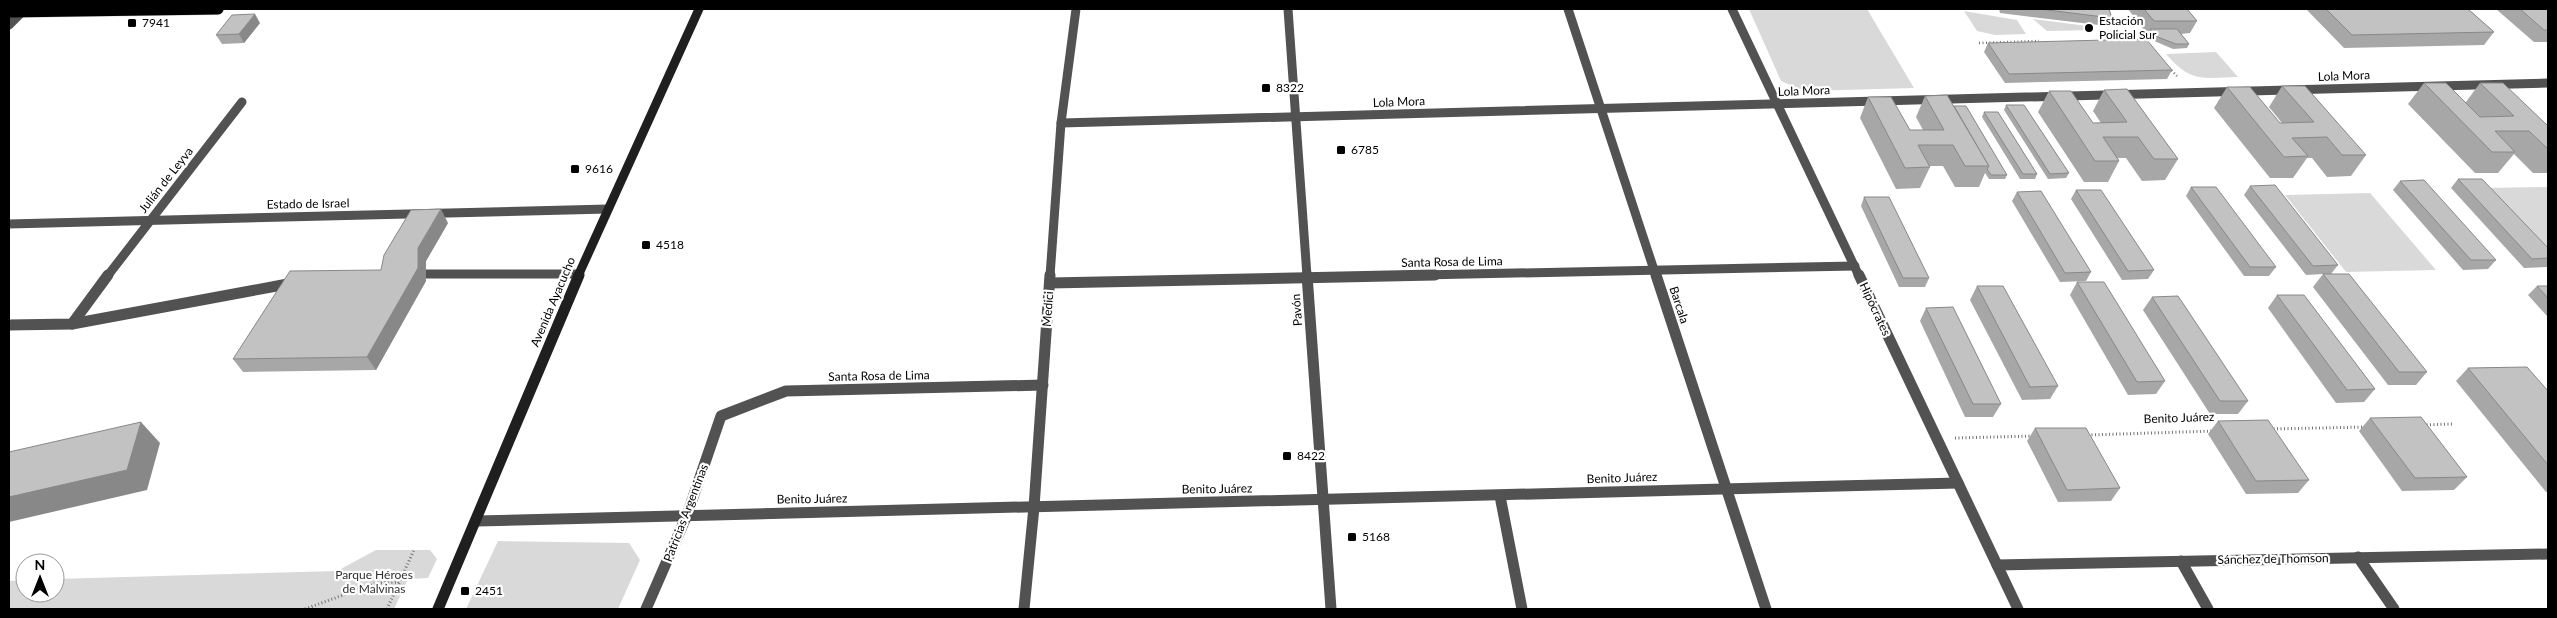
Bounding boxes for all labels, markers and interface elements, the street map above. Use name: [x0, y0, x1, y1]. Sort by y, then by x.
place label: Estación Policial Sur: [2099, 13, 2157, 42]
place label: 7941: [142, 15, 170, 30]
marker: 7941: [126, 17, 138, 29]
marker: Estación Policial Sur: [2083, 22, 2095, 34]
street label: Lola Mora: [2318, 67, 2370, 84]
place label: 8322: [1276, 80, 1304, 95]
marker: 8322: [1260, 82, 1272, 94]
street label: Lola Mora: [1778, 82, 1830, 99]
street label: Lola Mora: [1373, 93, 1425, 110]
place label: 6785: [1351, 142, 1379, 157]
street label: Julián de Leyva: [135, 144, 196, 216]
marker: 6785: [1335, 144, 1347, 156]
place label: 9616: [585, 161, 613, 176]
marker: 9616: [569, 163, 581, 175]
street label: Estado de Israel: [266, 195, 350, 212]
place label: 4518: [656, 237, 684, 252]
marker: 4518: [640, 239, 652, 251]
street label: Santa Rosa de Lima: [1401, 253, 1503, 270]
street label: Avenida Ayacucho: [527, 254, 578, 349]
street label: Hipócrates: [1857, 280, 1894, 338]
street label: Barcala: [1666, 284, 1693, 325]
street label: Medici: [1039, 291, 1056, 327]
street label: Pavón: [1288, 293, 1305, 327]
street label: Santa Rosa de Lima: [828, 367, 930, 384]
street label: Benito Juárez: [2143, 409, 2215, 426]
place label: 8422: [1297, 448, 1325, 463]
marker: 8422: [1281, 450, 1293, 462]
street label: Patricias Argentinas: [660, 462, 711, 564]
street label: Benito Juárez: [1586, 469, 1658, 486]
street label: Benito Juárez: [1181, 480, 1253, 497]
street label: Benito Juárez: [776, 490, 848, 507]
place label: 5168: [1362, 529, 1390, 544]
marker: 5168: [1346, 531, 1358, 543]
street label: Sánchez de Thomson: [2217, 550, 2329, 567]
north arrow: [15, 553, 65, 603]
text: N: [35, 556, 45, 573]
park label: Parque Héroes de Malvinas: [335, 567, 413, 596]
place label: 2451: [475, 583, 503, 598]
marker: 2451: [459, 585, 471, 597]

